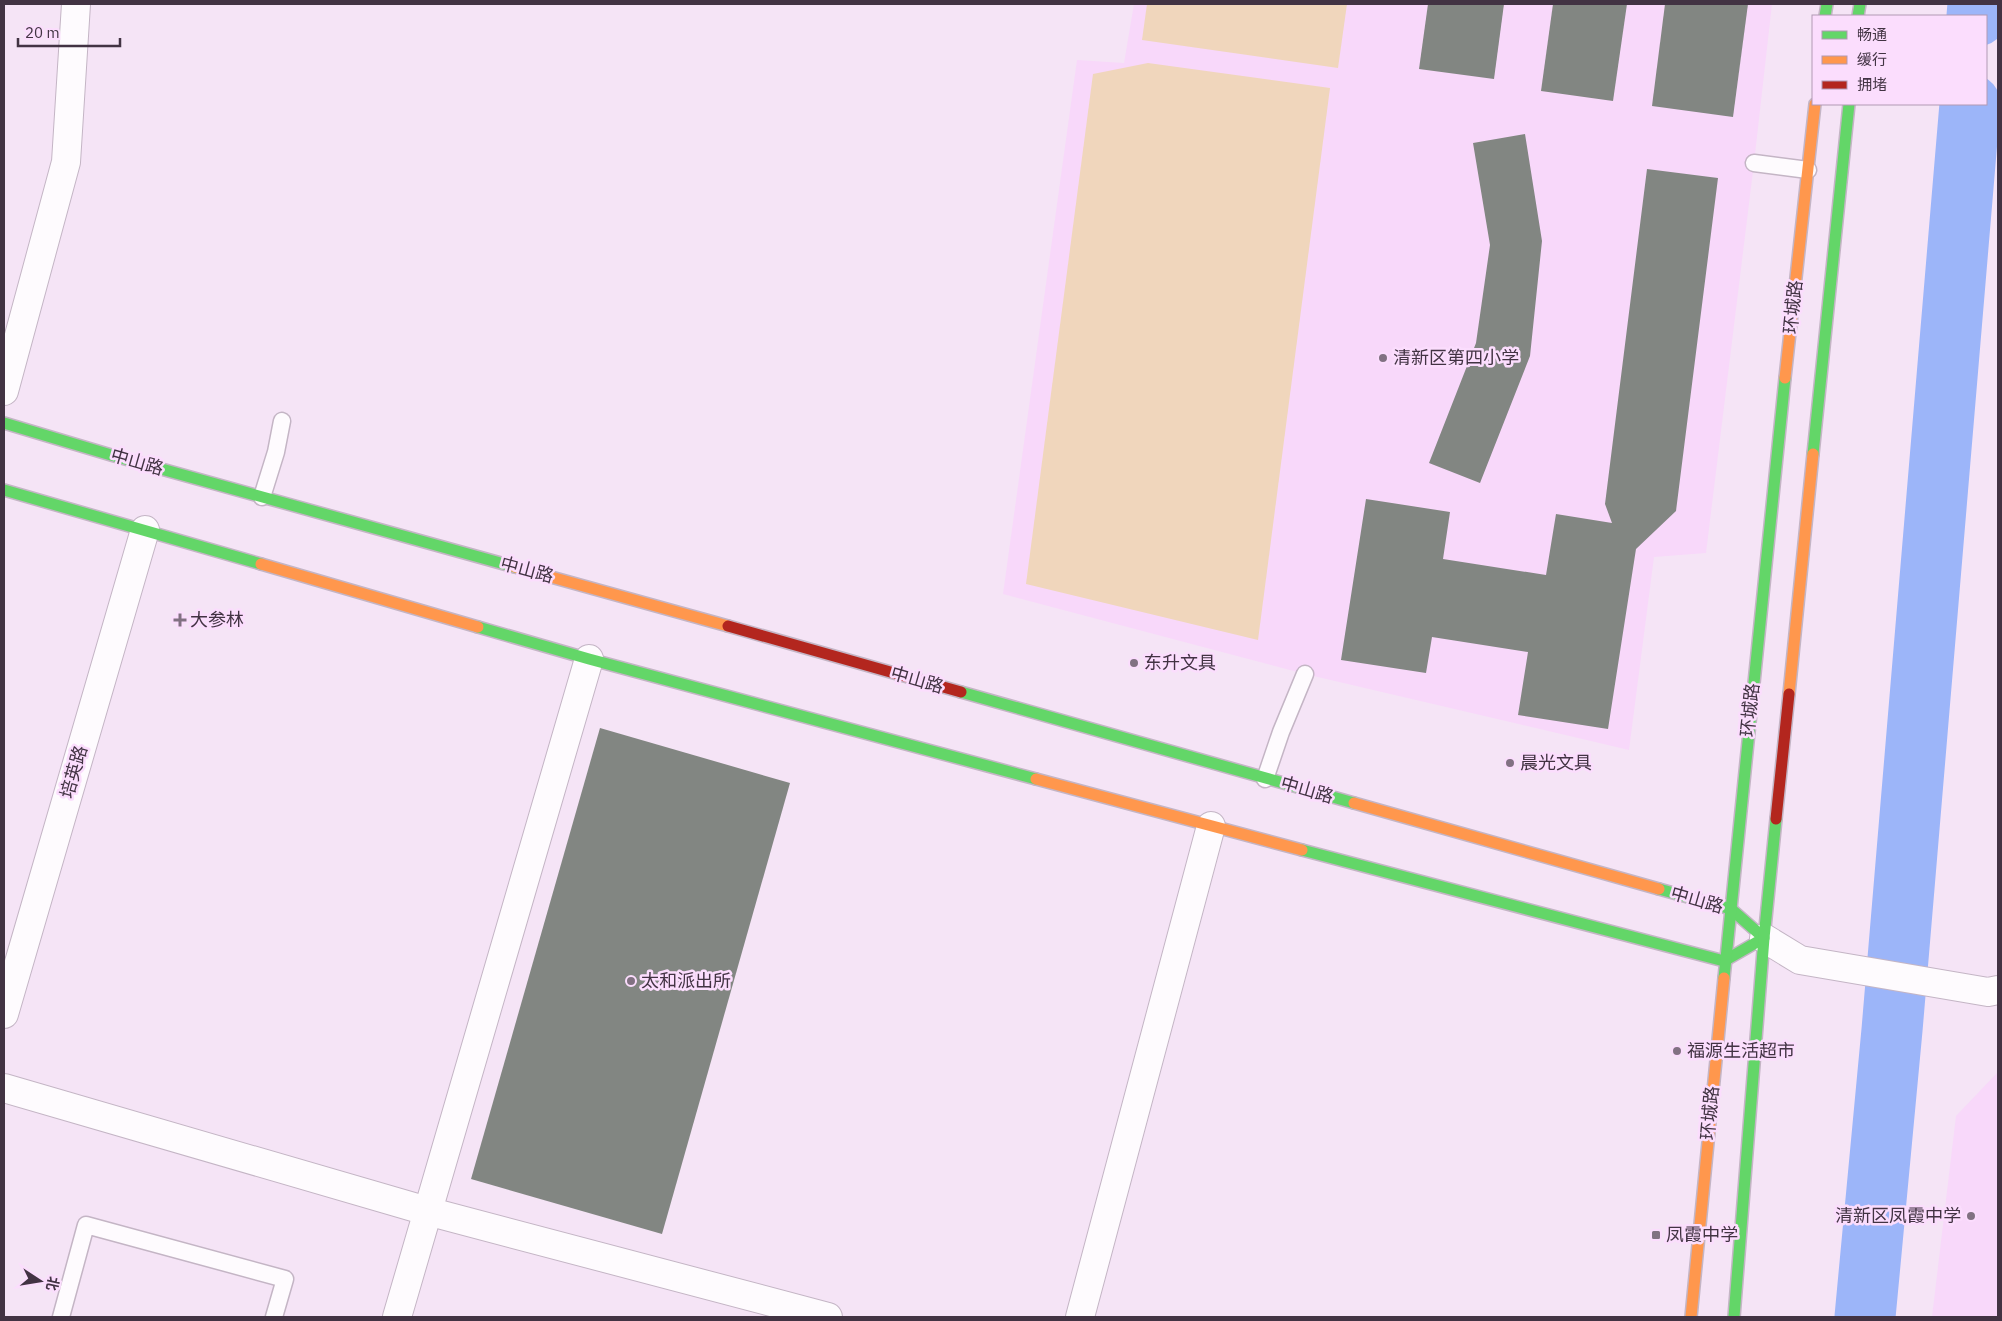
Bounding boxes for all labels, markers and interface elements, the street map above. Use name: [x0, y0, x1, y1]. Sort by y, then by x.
scale bar: [18, 15, 120, 47]
legend: [1812, 15, 1987, 105]
text: 20 m: [25, 23, 60, 42]
text: 畅通: [1857, 25, 1887, 44]
text: 缓行: [1857, 50, 1887, 69]
text: 拥堵: [1857, 75, 1887, 94]
street label: 环城路: [1778, 279, 1807, 335]
place label: 清新区第四小学: [1393, 346, 1519, 369]
marker: 清新区第四小学: [1377, 352, 1389, 364]
street label: 中山路: [108, 443, 166, 480]
street label: 中山路: [498, 551, 556, 588]
place label: 大参林: [190, 608, 244, 631]
marker: 大参林: [174, 614, 186, 626]
place label: 东升文具: [1144, 651, 1216, 674]
marker: 东升文具: [1128, 657, 1140, 669]
street label: 中山路: [888, 661, 946, 698]
street label: 环城路: [1735, 682, 1764, 738]
street label: 培英路: [55, 743, 92, 801]
place label: 晨光文具: [1520, 751, 1592, 774]
marker: 晨光文具: [1504, 757, 1516, 769]
street label: 中山路: [1278, 771, 1336, 808]
street label: 中山路: [1668, 881, 1726, 918]
place label: 太和派出所: [641, 969, 731, 992]
marker: 太和派出所: [625, 975, 637, 987]
place label: 福源生活超市: [1687, 1039, 1795, 1062]
marker: 福源生活超市: [1671, 1045, 1683, 1057]
street label: 环城路: [1696, 1085, 1723, 1141]
place label: 清新区凤霞中学: [1835, 1204, 1961, 1227]
marker: 清新区凤霞中学: [1965, 1210, 1977, 1222]
place label: 凤霞中学: [1666, 1223, 1738, 1246]
marker: 凤霞中学: [1650, 1229, 1662, 1241]
north arrow: [15, 1256, 65, 1306]
text: 北: [42, 1275, 63, 1292]

